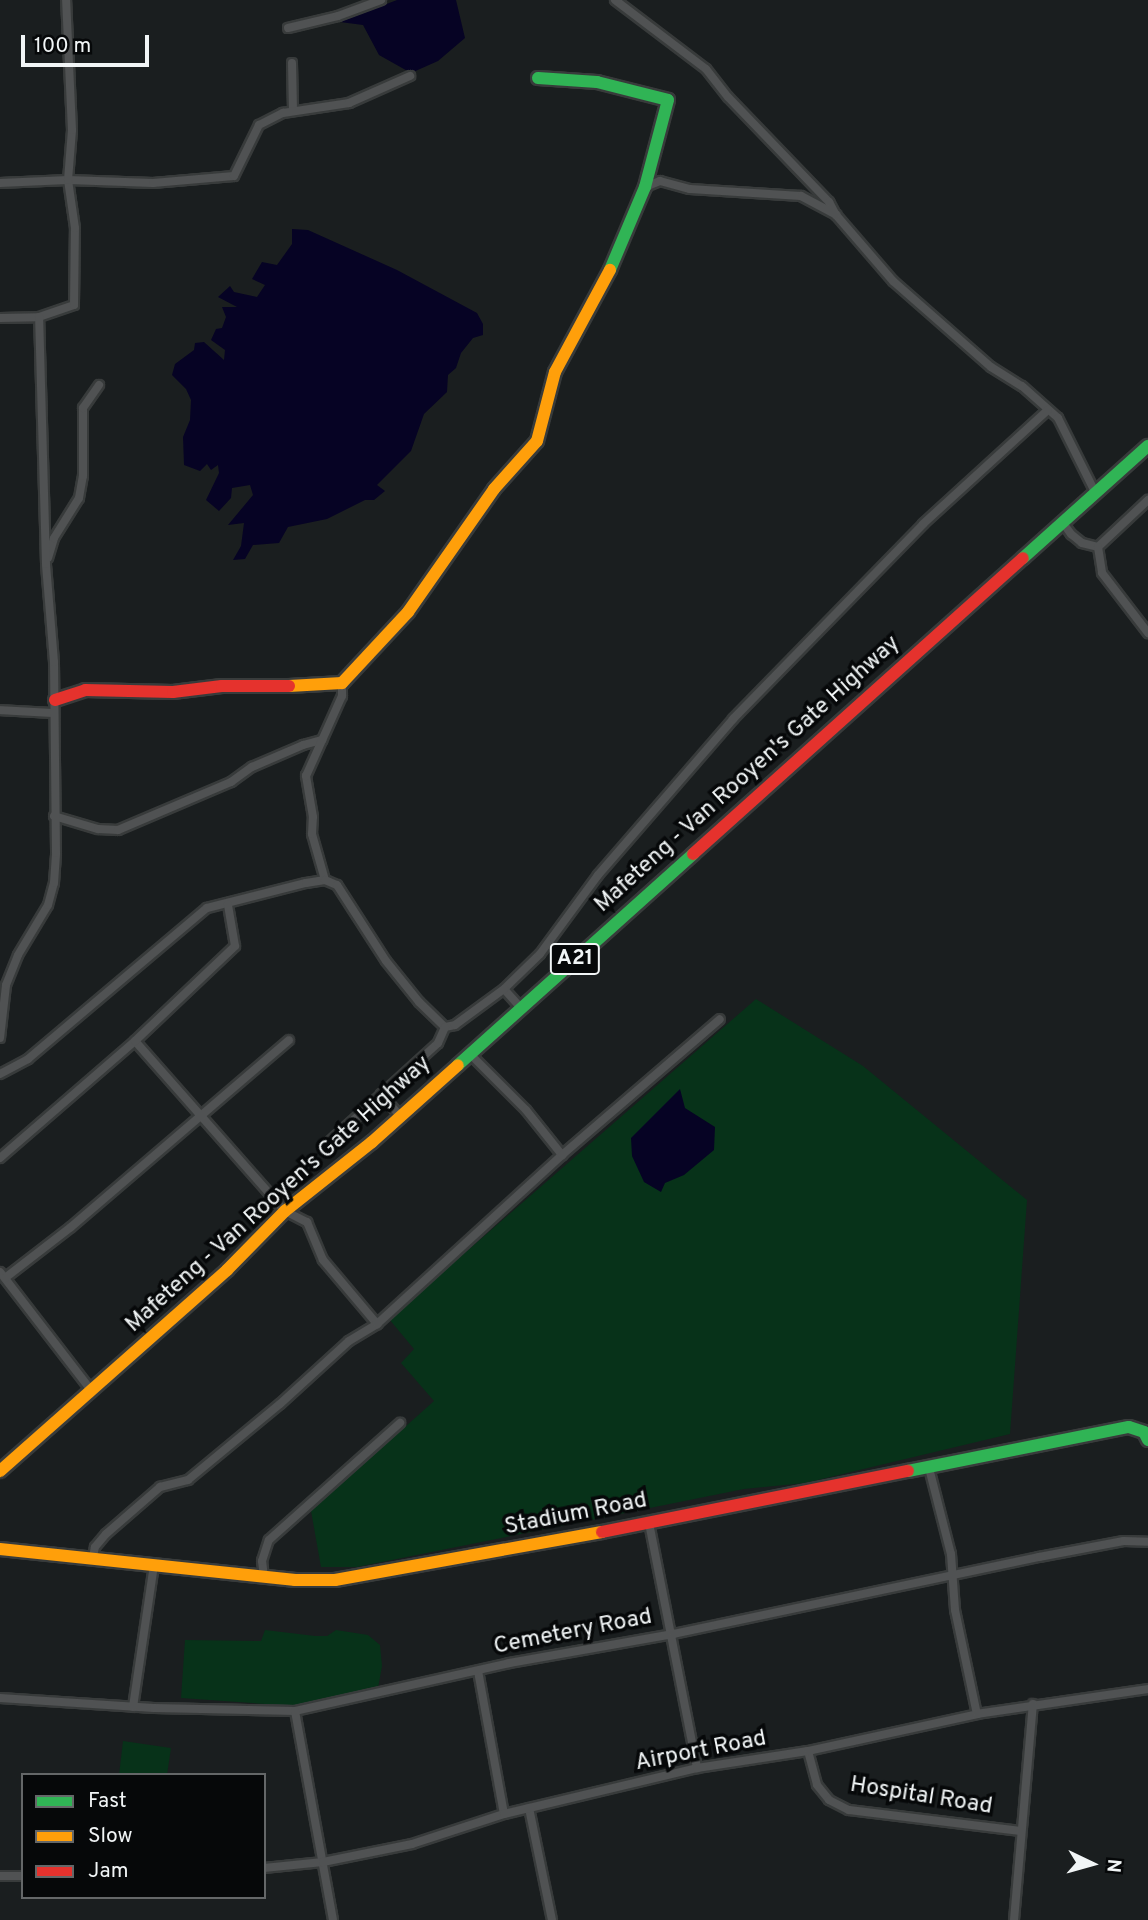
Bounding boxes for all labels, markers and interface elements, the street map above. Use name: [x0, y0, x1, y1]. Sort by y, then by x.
scale bar: [24, 21, 152, 65]
text: 100 m: [34, 33, 91, 60]
street label: Mafeteng - Van Rooyen's Gate Highway: [589, 630, 907, 920]
road number: A21: [549, 942, 601, 976]
street label: Mafeteng - Van Rooyen's Gate Highway: [120, 1050, 438, 1340]
street label: Stadium Road: [502, 1488, 650, 1542]
street label: Cemetery Road: [492, 1604, 654, 1662]
street label: Airport Road: [633, 1726, 769, 1778]
street label: Hospital Road: [848, 1772, 994, 1822]
legend: [21, 1773, 266, 1899]
text: Fast: [88, 1788, 127, 1815]
text: Slow: [88, 1823, 133, 1850]
north arrow: [1057, 1829, 1127, 1899]
text: Jam: [88, 1858, 129, 1885]
text: N: [1100, 1858, 1125, 1874]

